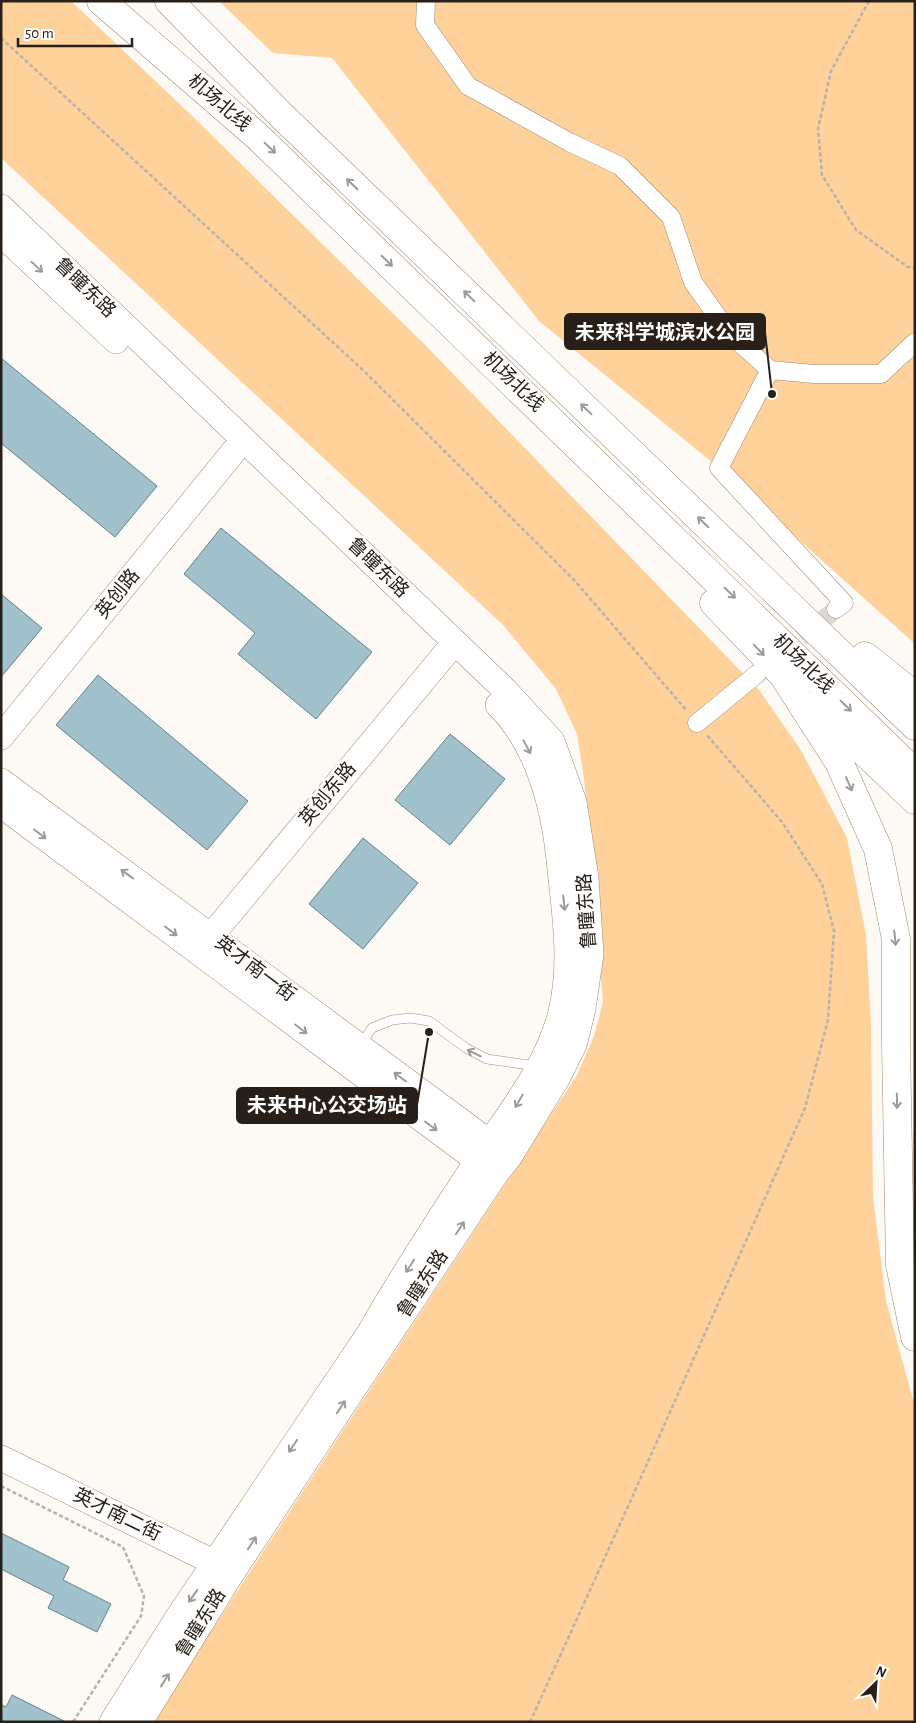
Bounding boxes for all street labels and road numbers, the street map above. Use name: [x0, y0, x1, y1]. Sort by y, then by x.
street label: 机场北线: [184, 69, 255, 135]
street label: 鲁瞳东路: [51, 253, 120, 321]
street label: 机场北线: [479, 347, 548, 415]
street label: 鲁瞳东路: [344, 533, 413, 601]
street label: 英创路: [91, 565, 143, 622]
street label: 机场北线: [769, 629, 838, 697]
street label: 英创东路: [295, 757, 360, 829]
street label: 鲁瞳东路: [573, 872, 599, 950]
street label: 英才南一街: [211, 932, 299, 1005]
street label: 鲁瞳东路: [393, 1246, 452, 1321]
street label: 英才南二街: [70, 1485, 164, 1544]
street label: 鲁瞳东路: [171, 1585, 229, 1660]

